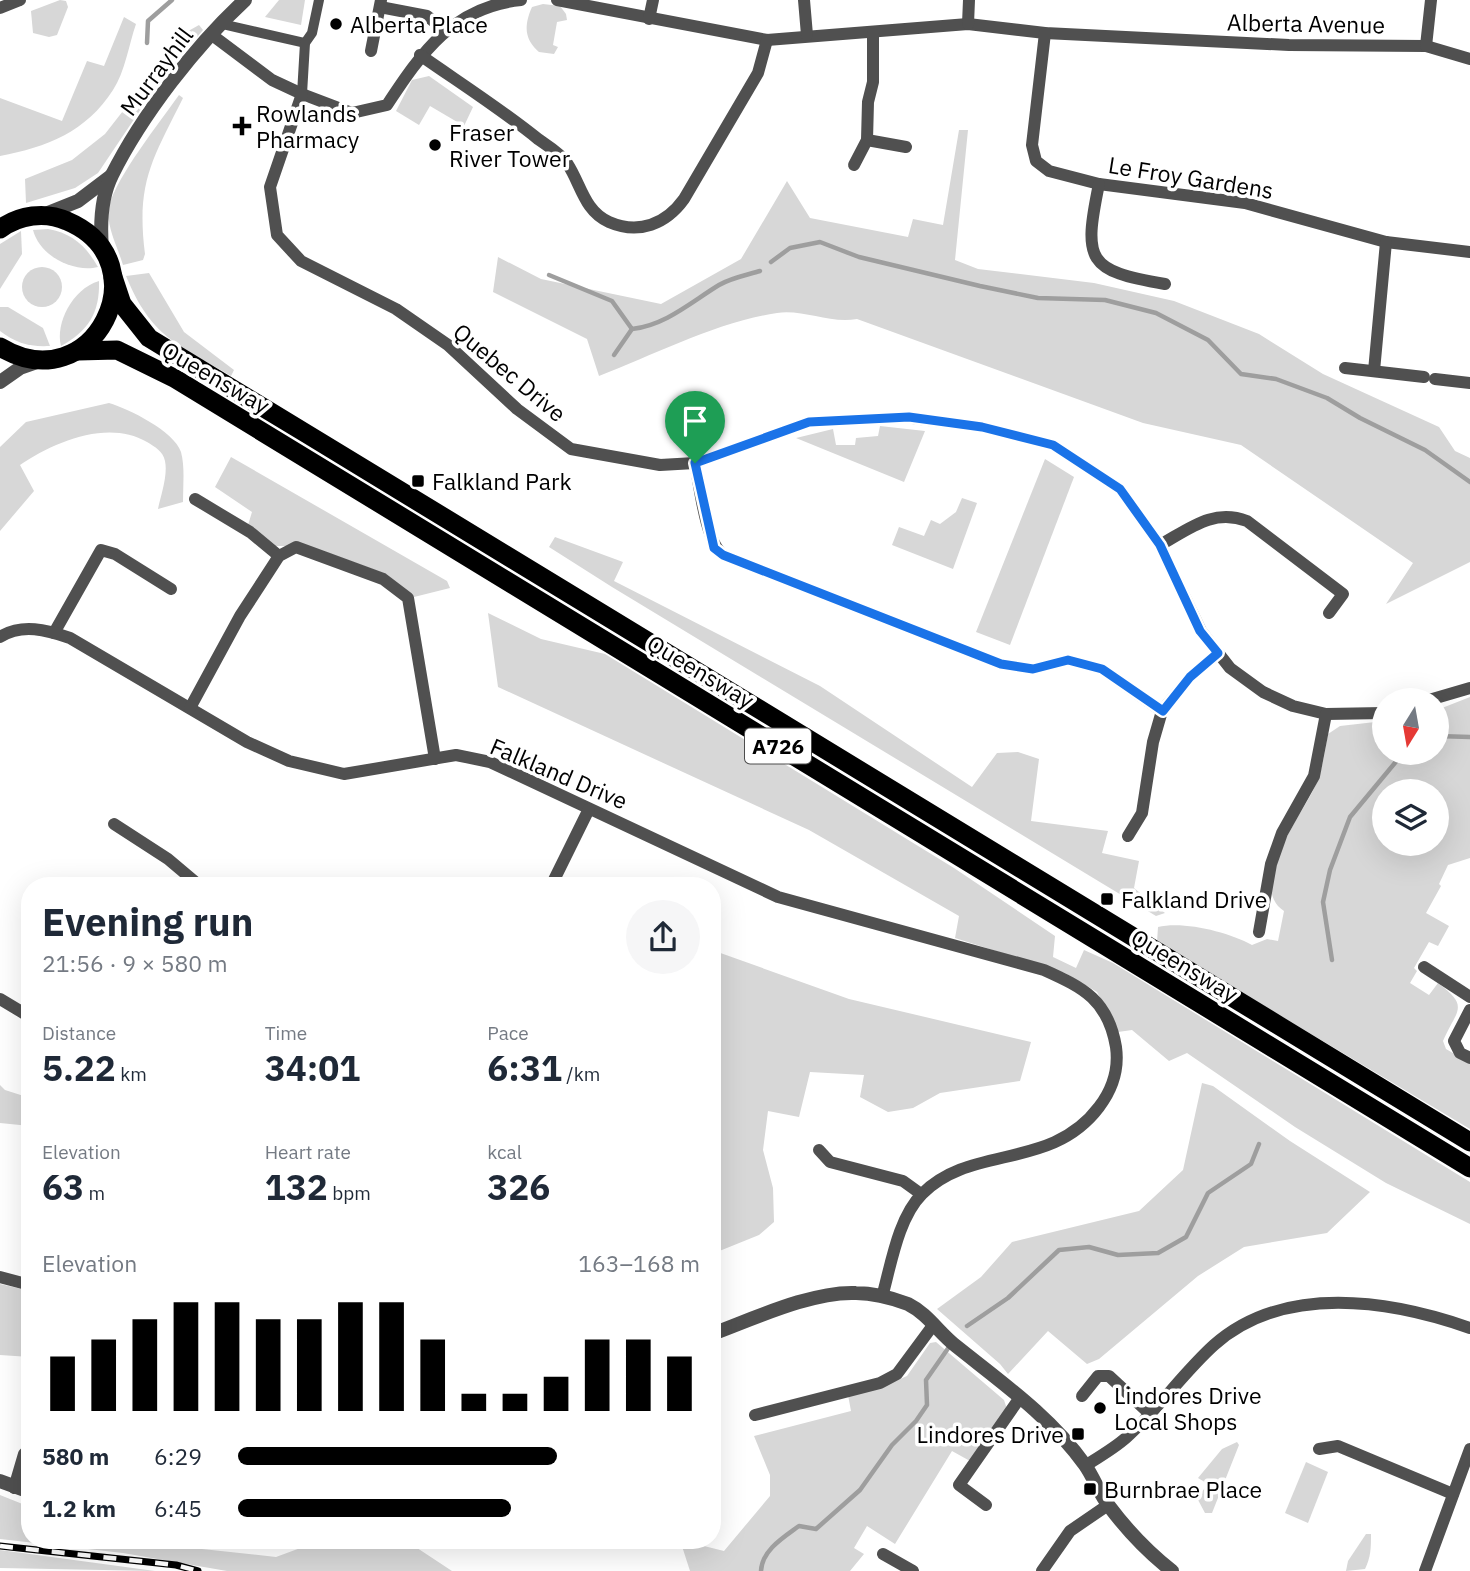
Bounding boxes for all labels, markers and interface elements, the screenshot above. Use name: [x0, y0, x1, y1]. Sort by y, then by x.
street label: Alberta Avenue: [1227, 7, 1385, 39]
place label: Alberta Place: [350, 9, 488, 39]
marker: Alberta Place: [328, 16, 344, 32]
street label: Murrayhill: [113, 21, 199, 121]
place label: Rowlands Pharmacy: [256, 98, 360, 154]
place label: Fraser River Tower: [449, 117, 571, 173]
marker: Rowlands Pharmacy: [234, 118, 250, 134]
marker: Fraser River Tower: [427, 137, 443, 153]
street label: Le Froy Gardens: [1106, 149, 1276, 205]
street label: Quebec Drive: [447, 316, 573, 428]
street label: Queensway: [157, 334, 276, 420]
pin: [665, 391, 725, 463]
icon: arrive: [676, 402, 714, 440]
place label: Falkland Park: [432, 466, 572, 496]
marker: Falkland Park: [410, 473, 426, 489]
street label: Queensway: [642, 627, 760, 715]
north arrow: [1372, 688, 1449, 765]
map controls: [1372, 688, 1449, 856]
road number: A726: [745, 728, 811, 764]
street label: Falkland Drive: [486, 731, 632, 815]
button: layers: [1372, 779, 1449, 856]
place label: Falkland Drive: [1121, 884, 1267, 914]
marker: Falkland Drive: [1099, 891, 1115, 907]
text: Evening run: [42, 897, 253, 946]
button: share: [626, 900, 700, 974]
street label: Queensway: [1126, 921, 1244, 1009]
text: 21:56 · 9 × 580 m: [42, 948, 228, 978]
text: Distance: [42, 1021, 116, 1045]
text: Time: [265, 1021, 307, 1045]
text: Pace: [487, 1021, 529, 1045]
text: 5.22: [42, 1045, 116, 1091]
text: 34:01: [265, 1045, 360, 1091]
text: 6:31: [487, 1045, 562, 1091]
text: km: [116, 1062, 147, 1086]
text: /km: [562, 1062, 600, 1086]
text: Elevation: [42, 1140, 121, 1164]
text: Heart rate: [265, 1140, 351, 1164]
text: kcal: [487, 1140, 522, 1164]
text: 63: [42, 1164, 84, 1210]
text: 132: [265, 1164, 328, 1210]
text: 326: [487, 1164, 550, 1210]
text: m: [84, 1181, 105, 1205]
text: bpm: [328, 1181, 371, 1205]
text: Elevation: [42, 1248, 137, 1278]
text: 163–168 m: [578, 1248, 700, 1278]
place label: Lindores Drive Local Shops: [1114, 1380, 1262, 1436]
marker: Lindores Drive Local Shops: [1092, 1400, 1108, 1416]
place label: Lindores Drive: [916, 1419, 1064, 1449]
marker: Lindores Drive: [1070, 1426, 1086, 1442]
text: 580 m: [42, 1441, 109, 1471]
text: 6:29: [154, 1441, 202, 1471]
place label: Burnbrae Place: [1104, 1474, 1262, 1504]
marker: Burnbrae Place: [1082, 1481, 1098, 1497]
text: 1.2 km: [42, 1493, 116, 1523]
text: 6:45: [154, 1493, 202, 1523]

